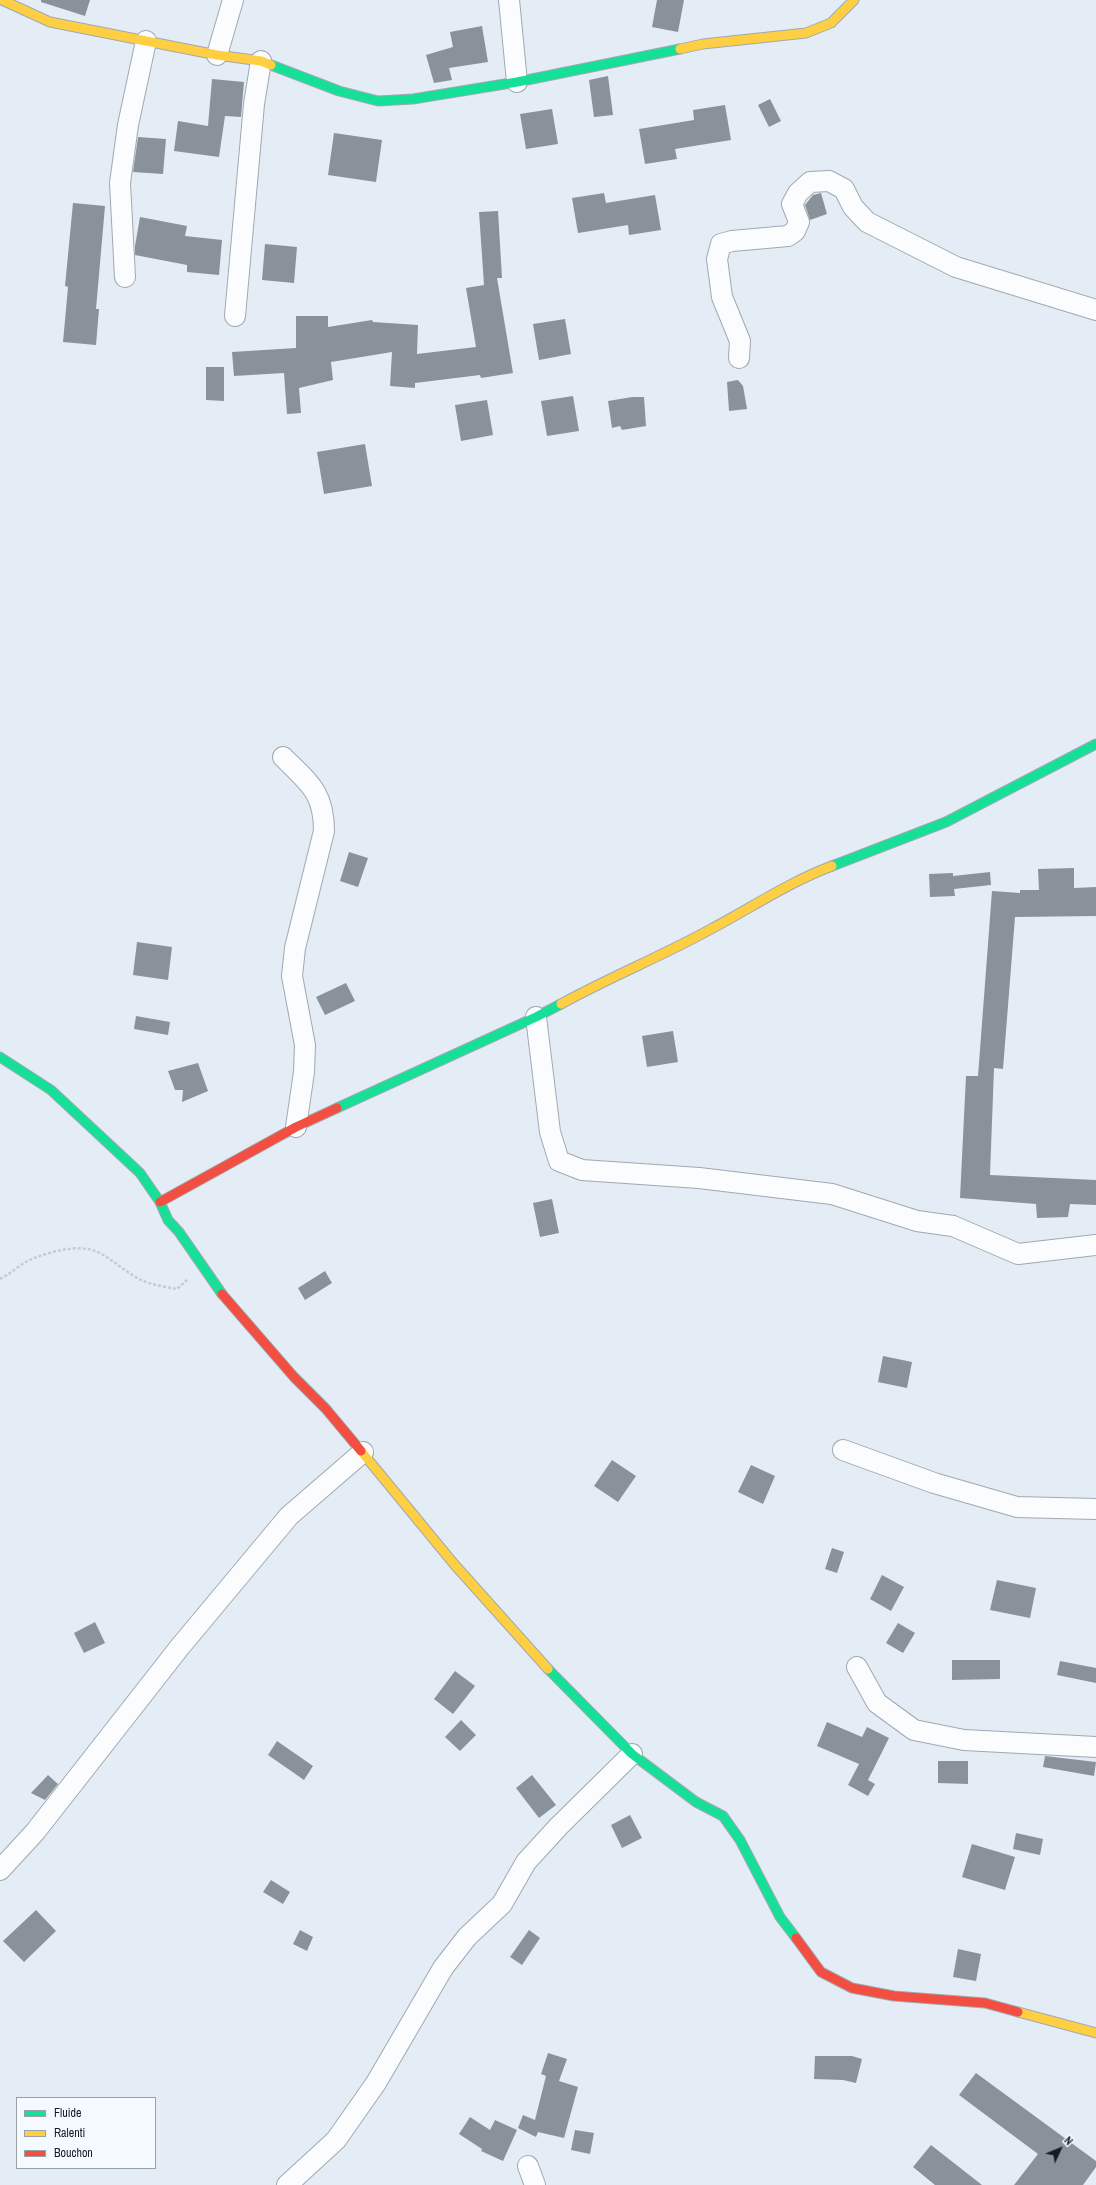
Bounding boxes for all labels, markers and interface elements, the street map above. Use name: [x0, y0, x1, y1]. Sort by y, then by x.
legend: [16, 2097, 156, 2169]
text: Fluide: [54, 2105, 81, 2121]
text: Ralenti: [54, 2125, 85, 2141]
north arrow: [1040, 2129, 1080, 2169]
text: N: [1061, 2133, 1076, 2148]
text: Bouchon: [54, 2145, 93, 2161]

